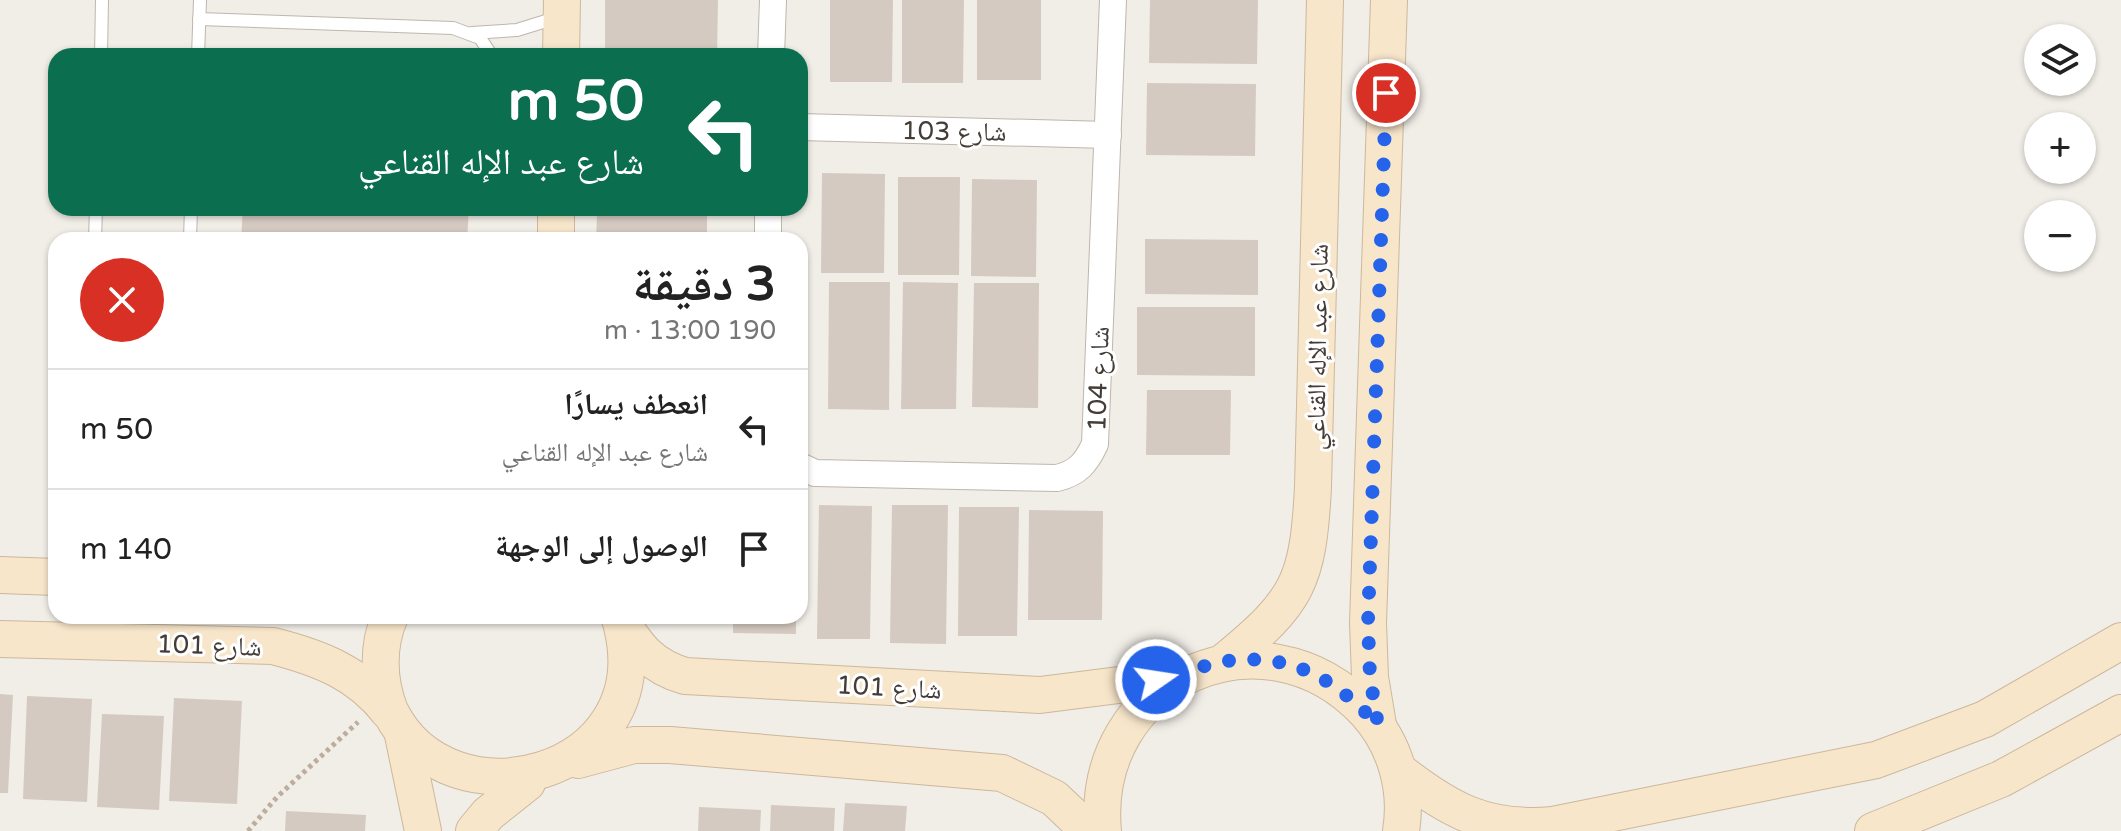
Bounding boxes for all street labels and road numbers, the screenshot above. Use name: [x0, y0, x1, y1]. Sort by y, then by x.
street label: شارع 103: [901, 115, 1007, 148]
street label: شارع عبد الإله القناعي: [1300, 243, 1339, 451]
street label: شارع 104: [1081, 326, 1116, 432]
street label: شارع 101: [156, 628, 262, 663]
street label: شارع 101: [836, 669, 942, 706]

